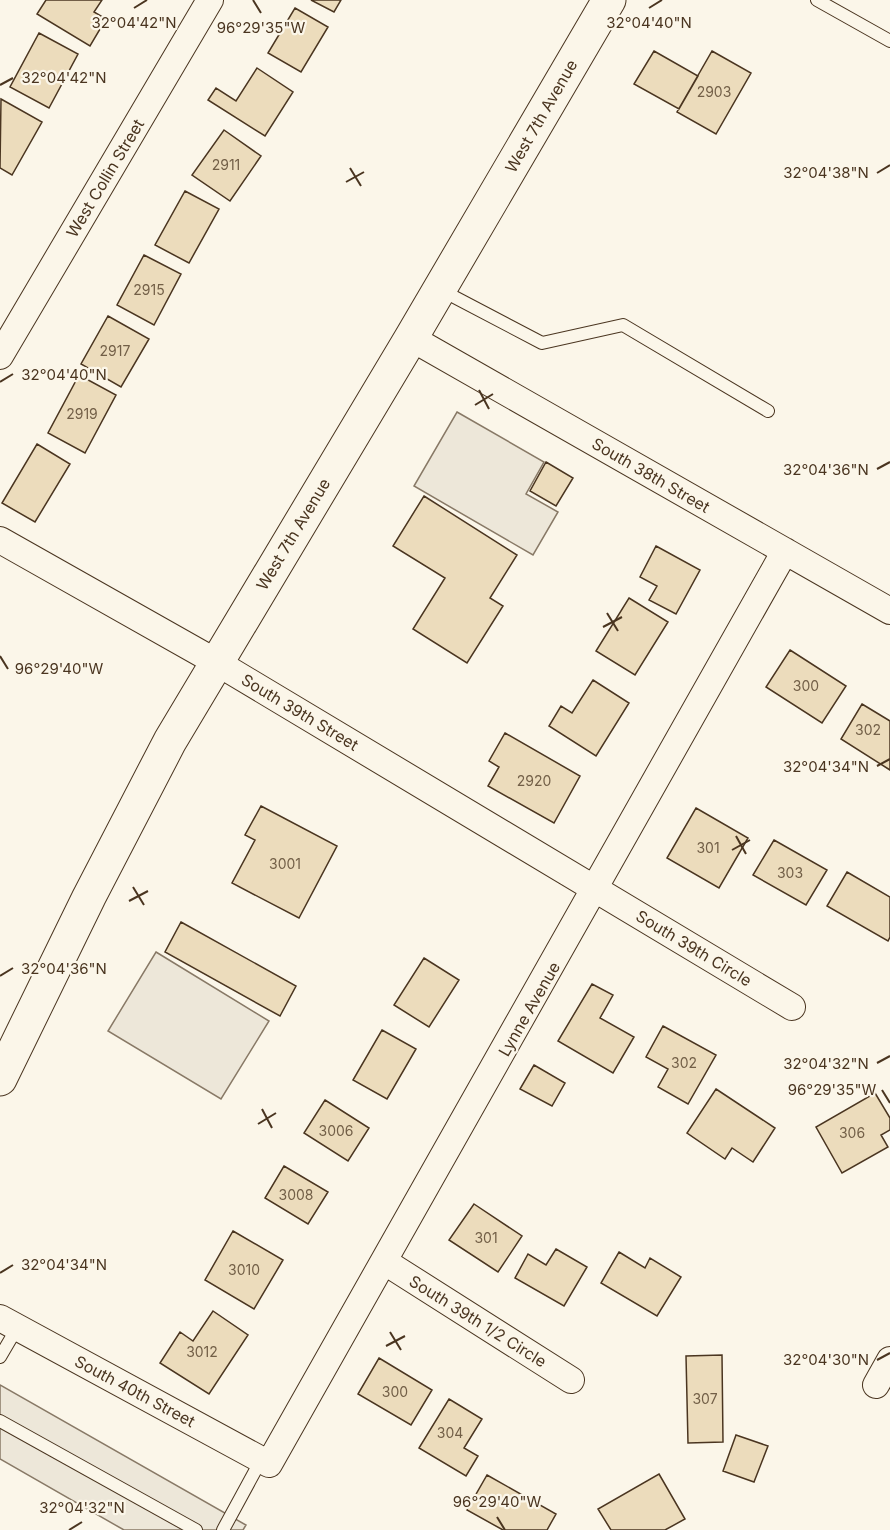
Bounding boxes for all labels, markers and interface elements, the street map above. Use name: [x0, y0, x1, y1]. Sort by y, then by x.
text: 32°04'42"N: [91, 13, 177, 32]
text: 32°04'40"N: [606, 13, 692, 32]
text: 96°29'35"W: [217, 18, 305, 37]
street label: West 7th Avenue: [501, 56, 581, 176]
text: 32°04'42"N: [21, 68, 107, 87]
house number: 2903: [697, 83, 731, 100]
street label: West Collin Street: [62, 115, 148, 241]
house number: 2911: [212, 156, 240, 173]
text: 32°04'38"N: [783, 163, 869, 182]
house number: 2915: [133, 281, 165, 298]
house number: 2917: [100, 342, 130, 359]
text: 32°04'40"N: [21, 365, 107, 384]
house number: 2919: [66, 405, 98, 422]
street label: South 38th Street: [589, 433, 713, 517]
text: 32°04'36"N: [783, 460, 869, 479]
street label: West 7th Avenue: [252, 474, 334, 594]
text: 96°29'40"W: [15, 659, 103, 678]
street label: South 39th Street: [238, 669, 362, 755]
house number: 300: [793, 677, 819, 694]
house number: 302: [855, 721, 881, 738]
text: 32°04'34"N: [783, 757, 869, 776]
house number: 2920: [517, 772, 551, 789]
house number: 301: [696, 839, 720, 856]
house number: 3001: [269, 855, 301, 872]
house number: 303: [777, 864, 803, 881]
street label: South 39th Circle: [633, 906, 755, 990]
street label: Lynne Avenue: [494, 958, 564, 1060]
text: 32°04'36"N: [21, 959, 107, 978]
house number: 302: [671, 1054, 697, 1071]
text: 32°04'32"N: [783, 1054, 869, 1073]
text: 96°29'35"W: [788, 1080, 876, 1099]
house number: 3006: [319, 1122, 354, 1139]
house number: 306: [839, 1124, 865, 1141]
house number: 3008: [279, 1186, 313, 1203]
house number: 301: [474, 1229, 498, 1246]
text: 32°04'34"N: [21, 1255, 107, 1274]
house number: 3010: [228, 1261, 260, 1278]
street label: South 39th 1/2 Circle: [406, 1271, 550, 1371]
house number: 3012: [186, 1343, 218, 1360]
text: 32°04'30"N: [783, 1350, 869, 1369]
street label: South 40th Street: [71, 1351, 199, 1431]
house number: 300: [382, 1383, 408, 1400]
house number: 307: [692, 1390, 718, 1407]
house number: 304: [437, 1424, 463, 1441]
text: 96°29'40"W: [453, 1492, 541, 1511]
text: 32°04'32"N: [39, 1498, 125, 1517]

